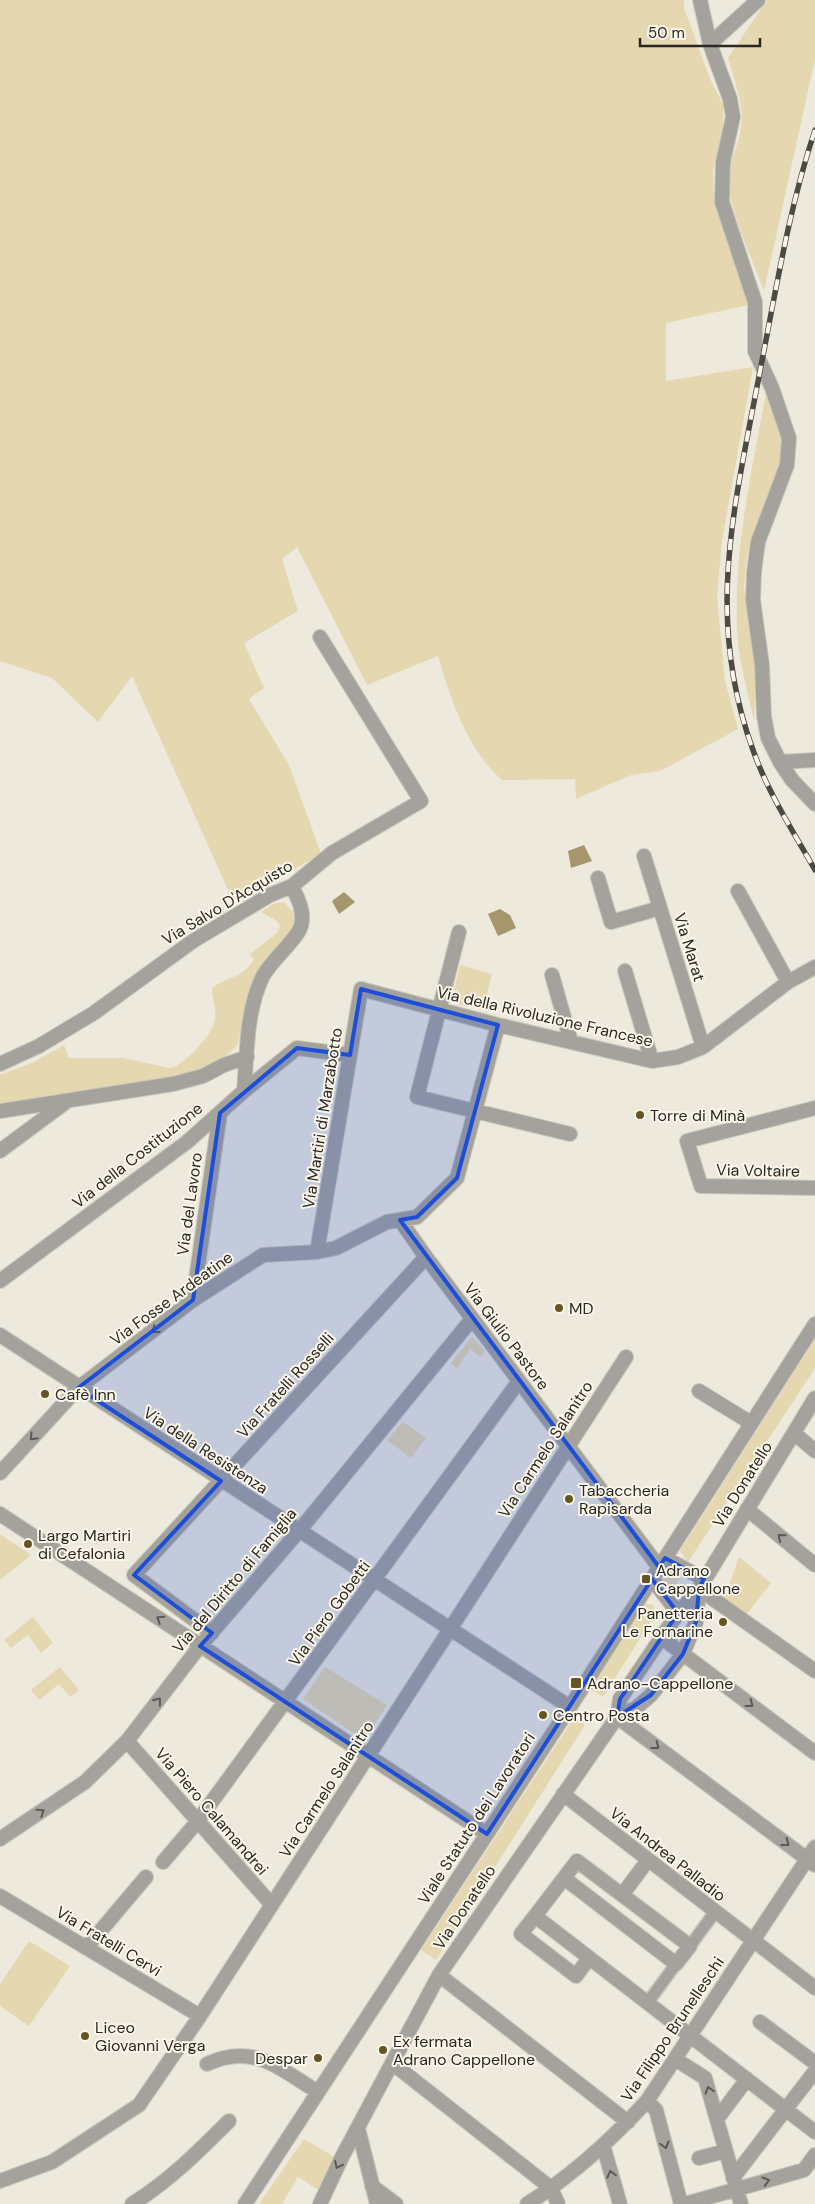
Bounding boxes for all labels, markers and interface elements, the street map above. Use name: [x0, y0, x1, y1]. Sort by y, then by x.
scale bar: [640, 15, 760, 47]
text: 50 m: [648, 23, 685, 43]
street label: Via Salvo D'Acquisto: [158, 855, 297, 950]
street label: Via Marat: [669, 910, 710, 984]
street label: Via della Rivoluzione Francese: [435, 981, 655, 1052]
street label: Via Martiri di Marzabotto: [298, 1026, 347, 1210]
street label: Via della Costituzione: [68, 1098, 207, 1213]
place label: Torre di Minà: [650, 1105, 745, 1126]
marker: Torre di Minà: [634, 1109, 646, 1121]
street label: Via del Lavoro: [172, 1151, 207, 1257]
street label: Via Voltaire: [716, 1159, 800, 1182]
street label: Via Fosse Ardeatine: [106, 1247, 237, 1350]
street label: Via Giulio Pastore: [459, 1278, 554, 1394]
place label: MD: [569, 1298, 593, 1319]
marker: MD: [553, 1302, 565, 1314]
one-way arrow: [152, 1324, 161, 1332]
street label: Via Fratelli Rosselli: [232, 1328, 339, 1443]
street label: Via Carmelo Salanitro: [493, 1377, 598, 1522]
place label: Cafè Inn: [55, 1384, 116, 1405]
marker: Cafè Inn: [39, 1388, 51, 1400]
street label: Via della Resistenza: [139, 1402, 272, 1499]
one-way arrow: [30, 1431, 39, 1440]
street label: Via Donatello: [708, 1437, 777, 1531]
place label: Tabaccheria Rapisarda: [579, 1480, 669, 1519]
marker: Tabaccheria Rapisarda: [563, 1493, 575, 1505]
street label: Via del Diritto di Famiglia: [167, 1503, 301, 1657]
place label: Largo Martiri di Cefalonia: [38, 1525, 131, 1564]
one-way arrow: [778, 1534, 787, 1542]
marker: Largo Martiri di Cefalonia: [22, 1538, 34, 1550]
street label: Via Piero Gobetti: [284, 1556, 375, 1670]
place label: Adrano Cappellone: [656, 1560, 740, 1599]
marker: Adrano Cappellone: [640, 1573, 652, 1585]
place label: Panetteria Le Fornarine: [622, 1603, 713, 1642]
one-way arrow: [156, 1616, 165, 1626]
marker: Panetteria Le Fornarine: [717, 1616, 729, 1628]
place label: Adrano-Cappellone: [587, 1673, 733, 1694]
marker: Adrano-Cappellone: [569, 1676, 583, 1690]
one-way arrow: [152, 1698, 160, 1707]
one-way arrow: [744, 1698, 754, 1707]
place label: Centro Posta: [553, 1705, 649, 1726]
marker: Centro Posta: [537, 1709, 549, 1721]
street label: Via Carmelo Salanitro: [274, 1717, 379, 1862]
street label: Viale Statuto dei Lavoratori: [413, 1728, 540, 1908]
one-way arrow: [650, 1741, 659, 1749]
street label: Via Piero Calamandrei: [150, 1743, 273, 1879]
street label: Via Andrea Palladio: [605, 1802, 730, 1906]
one-way arrow: [35, 1809, 44, 1818]
one-way arrow: [780, 1838, 789, 1846]
street label: Via Donatello: [428, 1861, 500, 1954]
street label: Via Fratelli Cervi: [52, 1902, 165, 1981]
street label: Via Filippo Brunelleschi: [616, 1953, 729, 2106]
place label: Liceo Giovanni Verga: [95, 2017, 205, 2056]
marker: Liceo Giovanni Verga: [79, 2030, 91, 2042]
place label: Ex fermata Adrano Cappellone: [393, 2031, 535, 2070]
marker: Ex fermata Adrano Cappellone: [377, 2044, 389, 2056]
place label: Despar: [255, 2048, 308, 2069]
marker: Despar: [312, 2052, 324, 2064]
one-way arrow: [704, 2086, 714, 2094]
one-way arrow: [660, 2140, 670, 2149]
one-way arrow: [335, 2160, 345, 2169]
one-way arrow: [607, 2171, 617, 2179]
one-way arrow: [761, 2176, 770, 2187]

